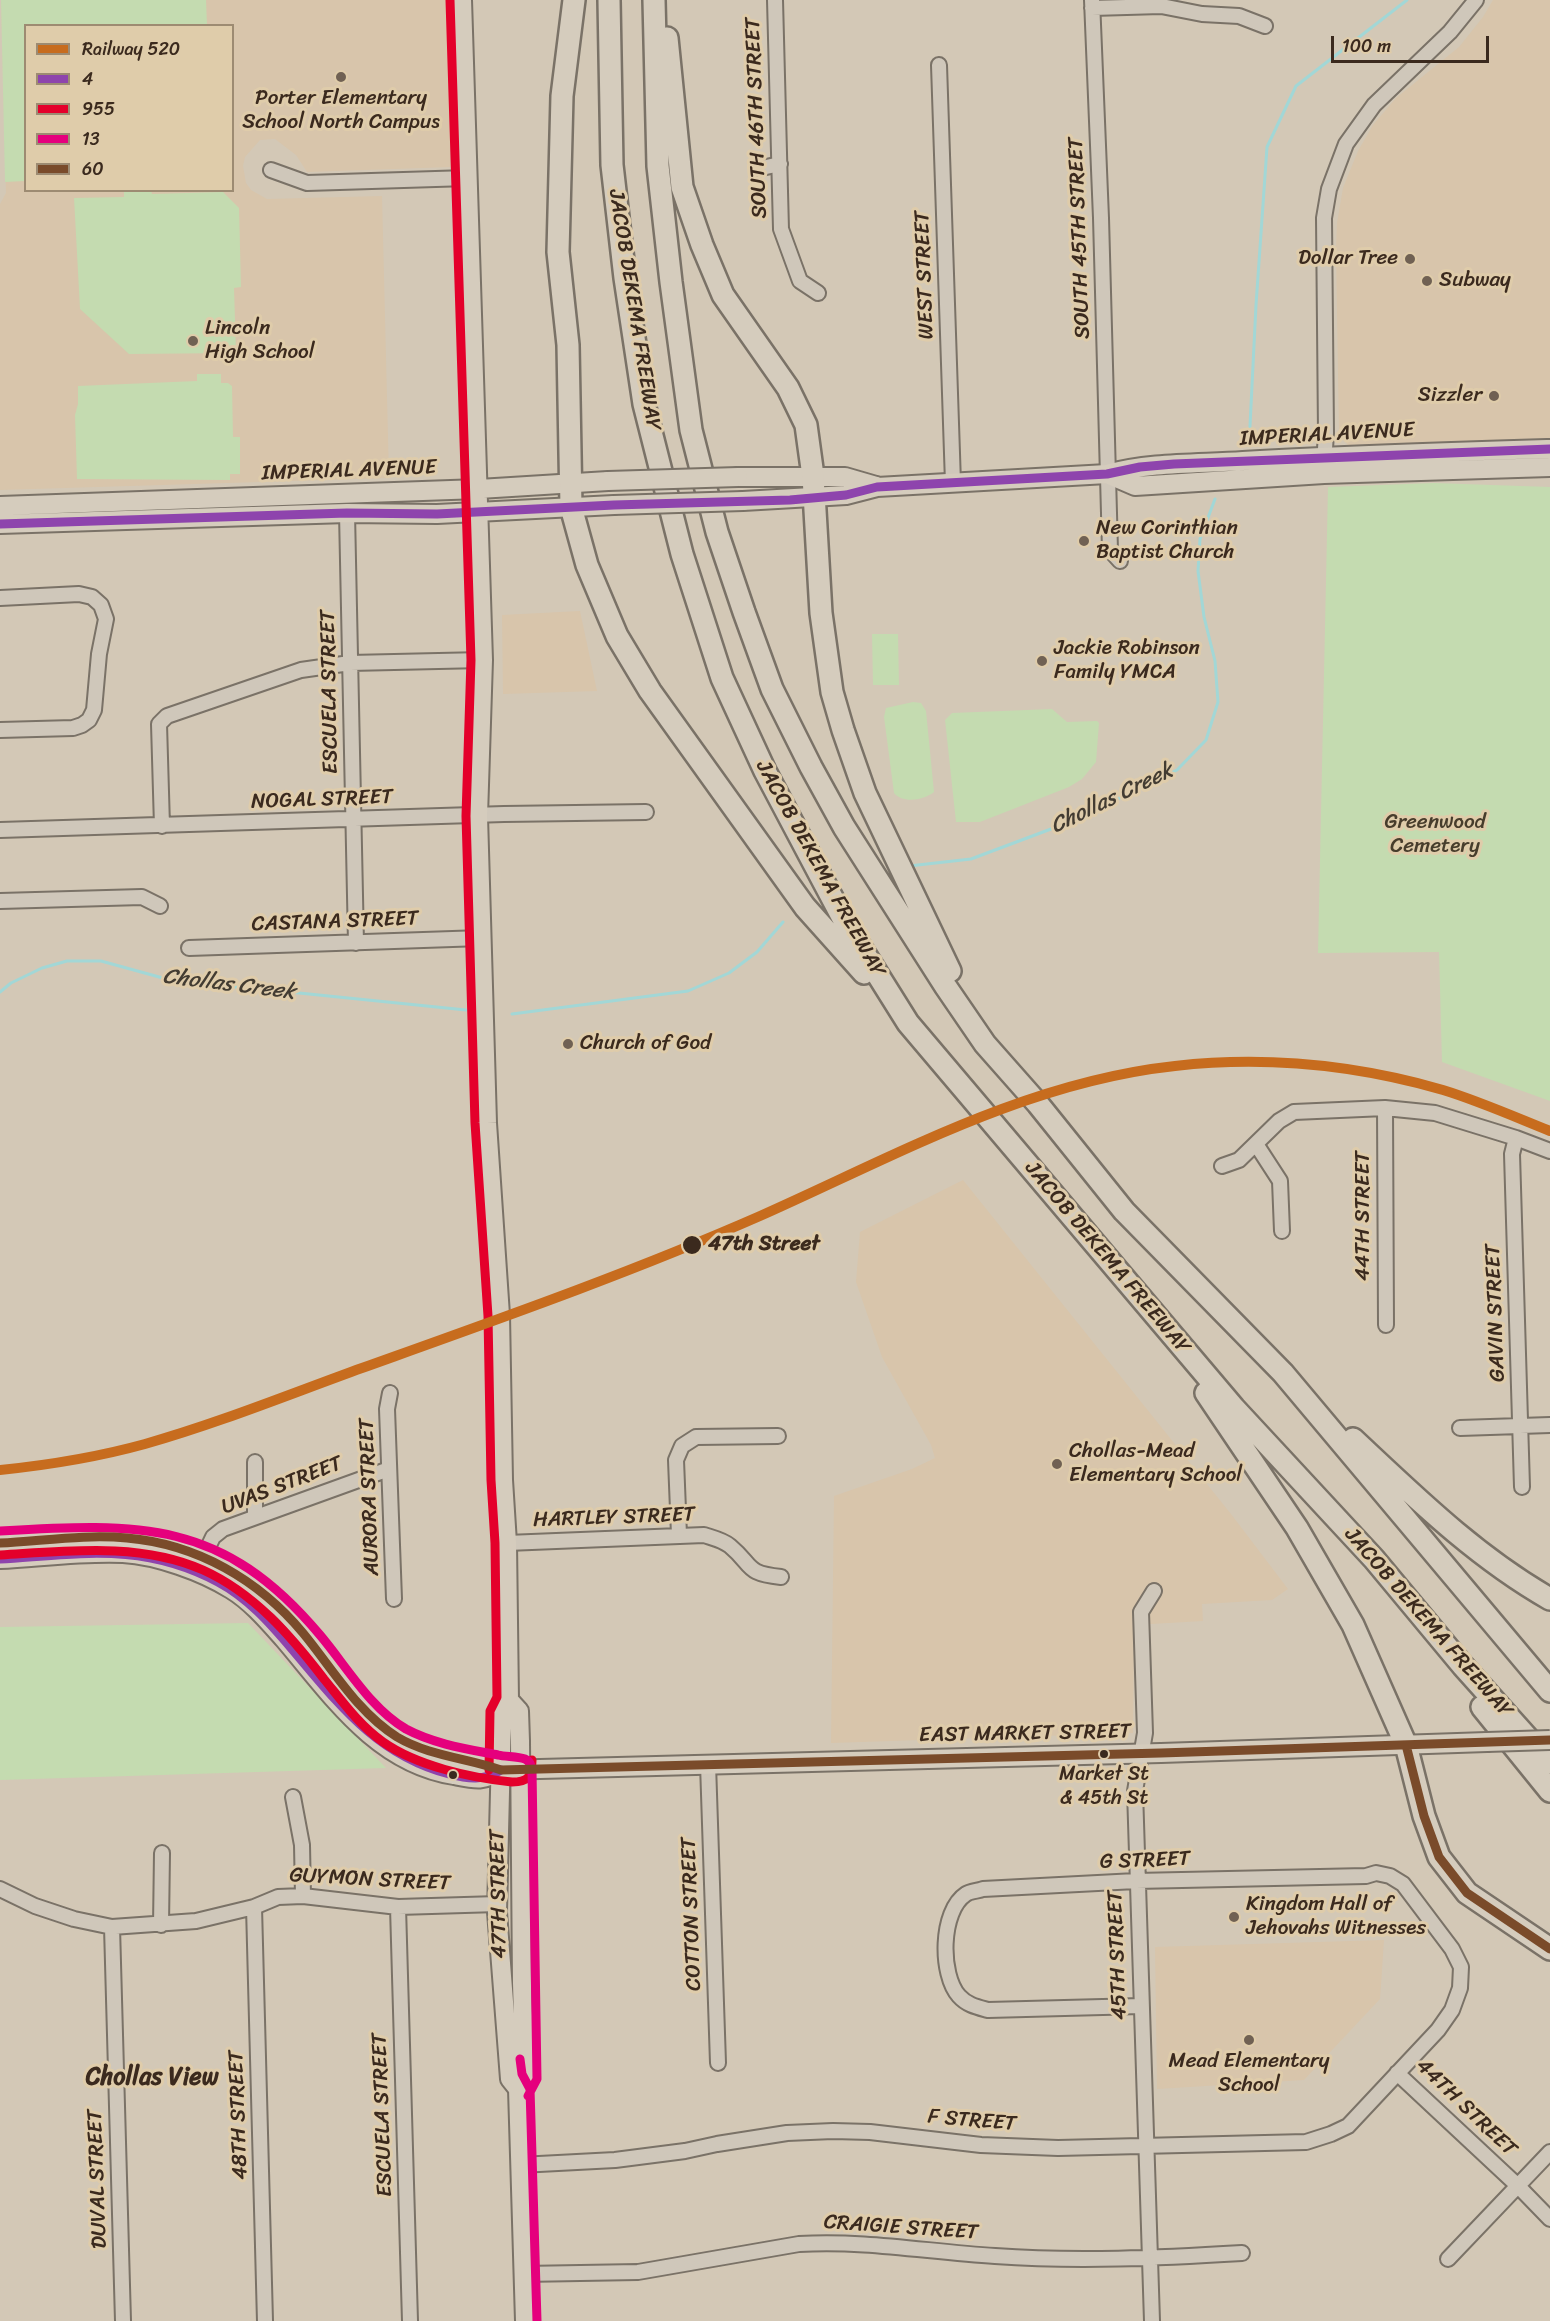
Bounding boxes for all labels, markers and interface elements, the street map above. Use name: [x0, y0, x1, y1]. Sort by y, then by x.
street label: SOUTH 46TH STREET: [741, 17, 773, 219]
legend: [24, 24, 234, 192]
scale bar: [1334, 24, 1492, 62]
text: 100 m: [1342, 30, 1391, 62]
text: Railway 520: [82, 33, 180, 65]
text: 4: [82, 63, 93, 95]
marker: Porter Elementary School North Campus: [334, 70, 348, 84]
place label: Porter Elementary School North Campus: [242, 86, 440, 136]
text: 955: [82, 93, 115, 125]
text: 13: [82, 123, 100, 155]
street label: SOUTH 45TH STREET: [1064, 137, 1096, 339]
text: 60: [82, 153, 104, 185]
street label: JACOB DEKEMA FREEWAY: [603, 188, 665, 432]
street label: WEST STREET: [910, 210, 940, 340]
place label: Dollar Tree: [1298, 246, 1398, 272]
marker: Dollar Tree: [1403, 252, 1417, 266]
place label: Subway: [1439, 268, 1511, 294]
marker: Subway: [1420, 274, 1434, 288]
place label: Lincoln High School: [205, 316, 315, 366]
marker: Lincoln High School: [186, 334, 200, 348]
place label: Sizzler: [1418, 383, 1482, 409]
marker: Sizzler: [1487, 389, 1501, 403]
street label: IMPERIAL AVENUE: [1239, 418, 1415, 452]
street label: IMPERIAL AVENUE: [261, 455, 437, 487]
place label: New Corinthian Baptist Church: [1096, 516, 1238, 566]
marker: New Corinthian Baptist Church: [1077, 534, 1091, 548]
street label: ESCUELA STREET: [316, 610, 344, 774]
place label: Jackie Robinson Family YMCA: [1054, 636, 1200, 686]
marker: Jackie Robinson Family YMCA: [1035, 654, 1049, 668]
street label: JACOB DEKEMA FREEWAY: [750, 756, 890, 982]
water label: Chollas Creek: [1046, 758, 1178, 840]
street label: NOGAL STREET: [251, 785, 393, 815]
park label: Greenwood Cemetery: [1384, 810, 1486, 860]
street label: CASTANA STREET: [251, 906, 419, 938]
water label: Chollas Creek: [161, 964, 297, 1006]
place label: Church of God: [580, 1031, 711, 1057]
marker: Church of God: [561, 1037, 575, 1051]
street label: 44TH STREET: [1351, 1151, 1377, 1281]
street label: JACOB DEKEMA FREEWAY: [1019, 1157, 1195, 1359]
place label: 47th Street: [708, 1232, 820, 1258]
marker: 47th Street: [681, 1234, 703, 1256]
street label: GAVIN STREET: [1481, 1244, 1511, 1382]
street label: AURORA STREET: [355, 1418, 385, 1576]
place label: Chollas-Mead Elementary School: [1069, 1439, 1242, 1489]
street label: UVAS STREET: [218, 1451, 346, 1521]
marker: Chollas-Mead Elementary School: [1050, 1457, 1064, 1471]
street label: HARTLEY STREET: [533, 1503, 695, 1533]
street label: JACOB DEKEMA FREEWAY: [1339, 1523, 1517, 1723]
street label: EAST MARKET STREET: [919, 1720, 1131, 1748]
marker: Market St & 45th St: [1098, 1748, 1110, 1760]
place label: Market St & 45th St: [1059, 1763, 1149, 1810]
unlabelled marker: [447, 1769, 459, 1781]
street label: 47TH STREET: [485, 1829, 513, 1959]
street label: COTTON STREET: [677, 1837, 707, 1991]
street label: G STREET: [1099, 1847, 1191, 1875]
street label: GUYMON STREET: [289, 1863, 451, 1897]
street label: 45TH STREET: [1103, 1890, 1133, 2020]
place label: Kingdom Hall of Jehovahs Witnesses: [1246, 1892, 1426, 1942]
marker: Kingdom Hall of Jehovahs Witnesses: [1227, 1910, 1241, 1924]
street label: ESCUELA STREET: [368, 2033, 398, 2197]
marker: Mead Elementary School: [1242, 2033, 1256, 2047]
place label: Mead Elementary School: [1169, 2049, 1329, 2099]
street label: 48TH STREET: [224, 2050, 254, 2180]
street label: 44TH STREET: [1410, 2054, 1522, 2162]
district label: Chollas View: [86, 2064, 218, 2092]
street label: F STREET: [927, 2105, 1017, 2137]
street label: DUVAL STREET: [83, 2109, 113, 2249]
street label: CRAIGIE STREET: [823, 2210, 979, 2246]

